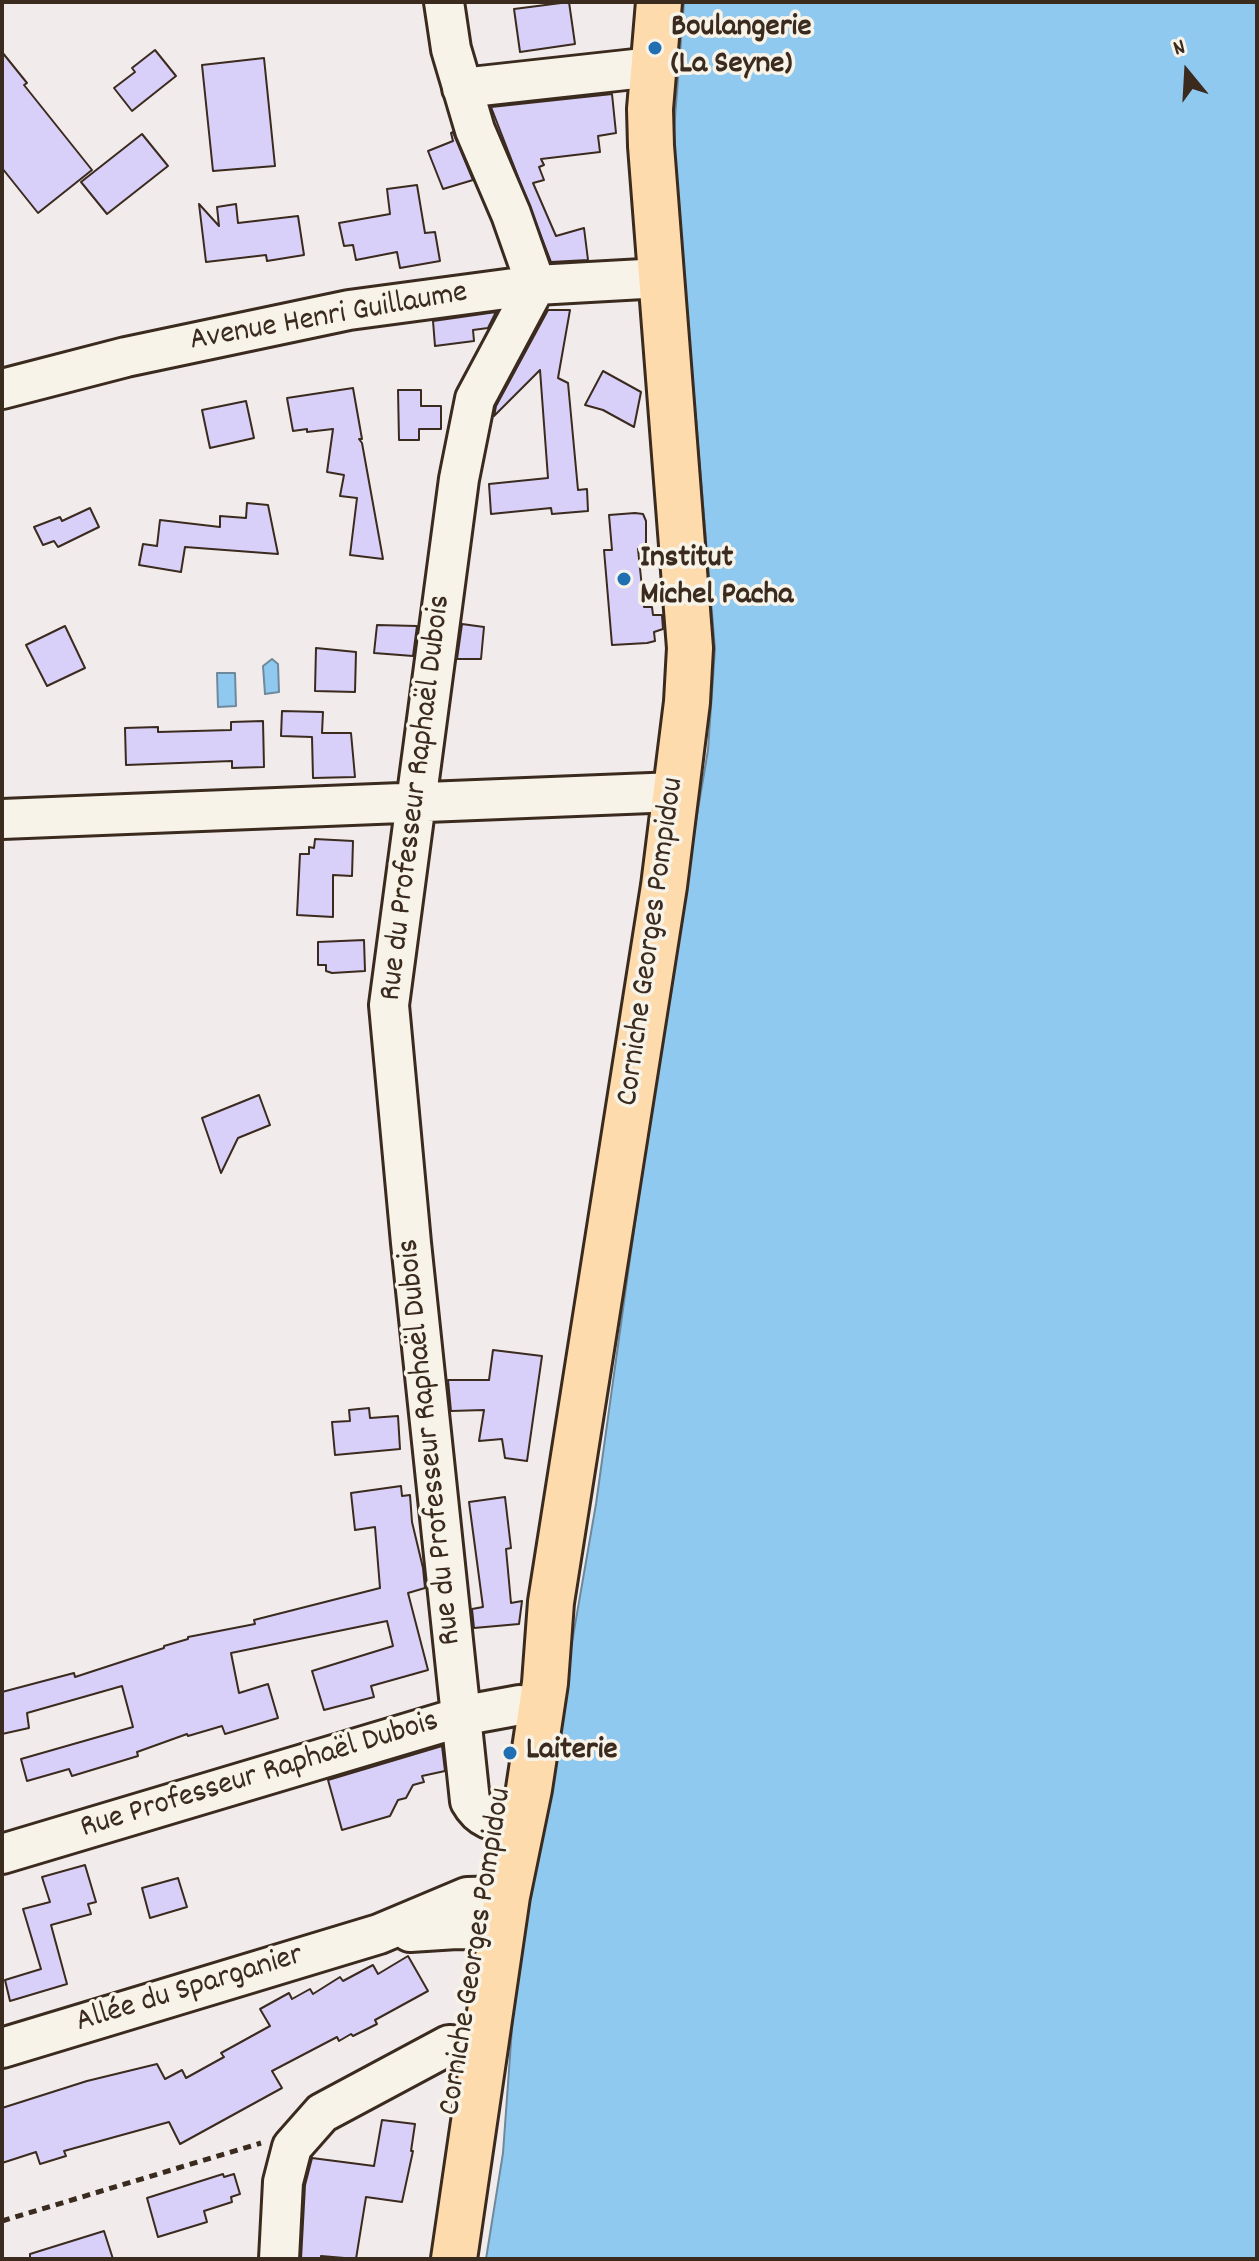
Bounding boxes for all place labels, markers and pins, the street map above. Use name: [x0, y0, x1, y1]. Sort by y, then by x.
place label: Boulangerie (La Seyne): [671, 11, 812, 86]
marker: Boulangerie (La Seyne): [646, 39, 664, 57]
place label: Institut Michel Pacha: [640, 542, 793, 617]
marker: Institut Michel Pacha: [615, 570, 633, 588]
place label: Laiterie: [526, 1734, 618, 1772]
marker: Laiterie: [501, 1744, 519, 1762]

